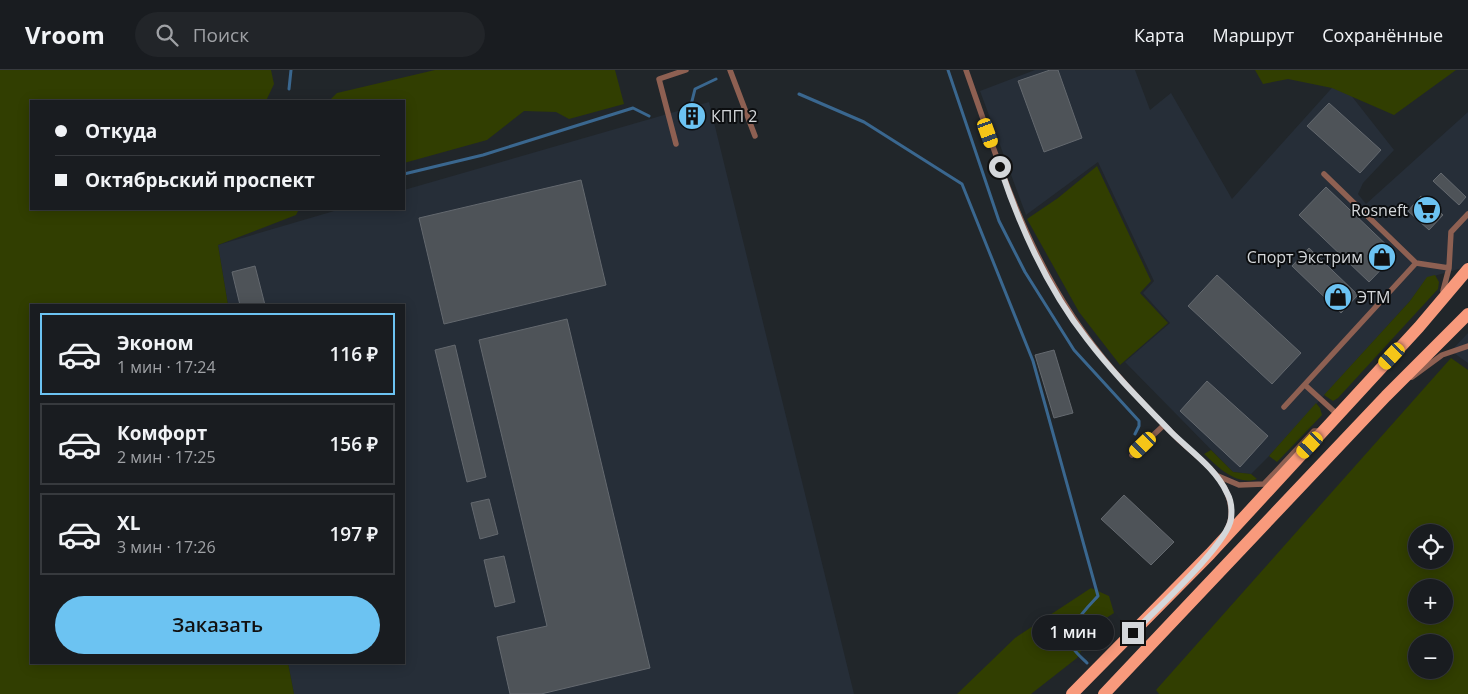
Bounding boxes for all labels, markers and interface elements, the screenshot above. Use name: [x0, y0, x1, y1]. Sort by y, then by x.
search box: [135, 12, 485, 57]
text: Vroom: [25, 18, 105, 51]
icon: search: [153, 21, 181, 49]
text: Поиск: [193, 22, 249, 48]
text: Карта: [1134, 23, 1184, 47]
text: Маршрут: [1212, 23, 1294, 47]
text: Сохранённые: [1322, 23, 1443, 47]
building icon: КПП 2: [677, 101, 707, 131]
place label: КПП 2: [711, 105, 757, 127]
car: [975, 116, 1000, 150]
text: Откуда: [85, 118, 157, 144]
route start: [989, 156, 1011, 178]
text: Октябрьский проспект: [85, 167, 315, 193]
supermarket icon: Rosneft: [1412, 195, 1442, 225]
place label: Rosneft: [1351, 199, 1408, 221]
shop icon: Спорт Экстрим: [1367, 242, 1397, 272]
place label: Спорт Экстрим: [1247, 246, 1363, 268]
shop icon: ЭТМ: [1323, 282, 1353, 312]
place label: ЭТМ: [1357, 286, 1390, 308]
text: Эконом: [117, 330, 194, 356]
icon: car: [57, 332, 102, 377]
car: [1376, 340, 1407, 372]
text: 116 ₽: [329, 341, 378, 367]
text: 1 мин · 17:24: [117, 356, 216, 378]
text: Комфорт: [117, 420, 207, 446]
icon: car: [57, 422, 102, 467]
car: [1127, 429, 1159, 461]
car: [1294, 429, 1325, 461]
text: 156 ₽: [329, 431, 378, 457]
text: 2 мин · 17:25: [117, 446, 216, 468]
text: XL: [117, 510, 140, 536]
icon: car: [57, 512, 102, 557]
text: 197 ₽: [329, 521, 378, 547]
map controls: [1408, 524, 1453, 679]
button: locate: [1408, 524, 1453, 569]
text: 3 мин · 17:26: [117, 536, 216, 558]
button: +: [1408, 579, 1453, 624]
button: Заказать: [55, 596, 380, 654]
callout: 1 мин: [1033, 616, 1116, 650]
text: 1 мин: [1049, 621, 1097, 643]
route end: [1122, 622, 1144, 644]
button: −: [1408, 634, 1453, 679]

